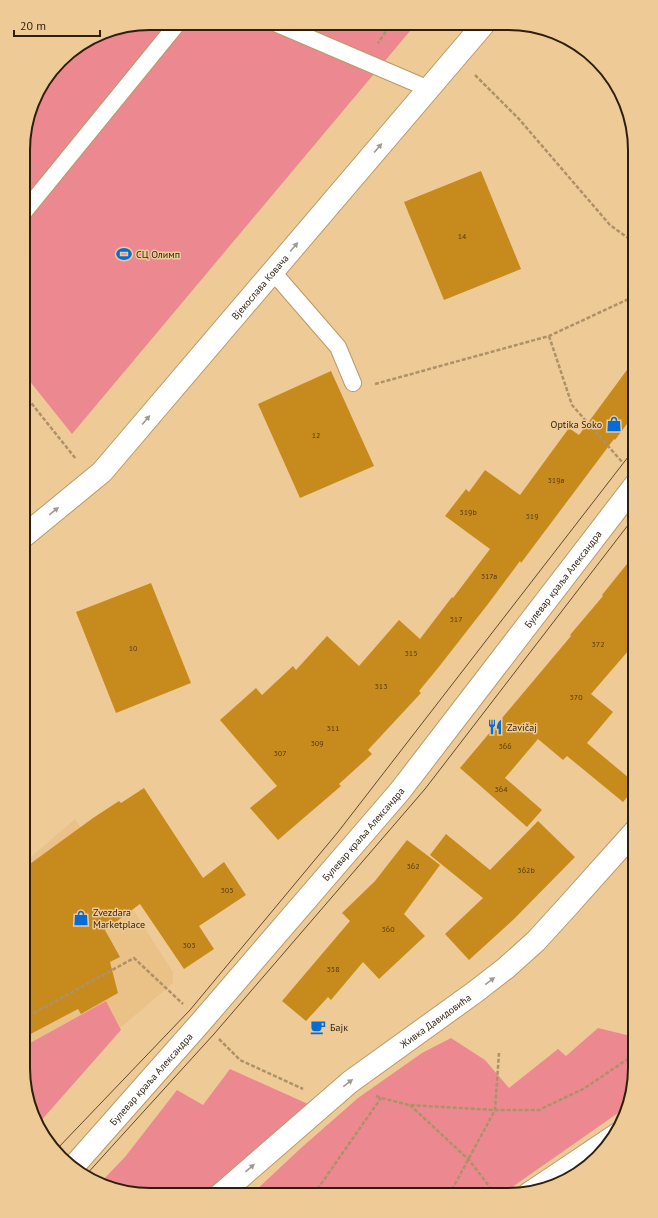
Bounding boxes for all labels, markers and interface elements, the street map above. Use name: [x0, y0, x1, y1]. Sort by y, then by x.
scale bar: [14, 12, 100, 38]
text: 20 m: [20, 18, 46, 33]
one-way arrow: [374, 143, 383, 153]
house number: 14: [458, 231, 467, 241]
one-way arrow: [290, 241, 299, 252]
sports icon: СЦ Олимп: [115, 245, 133, 263]
place label: СЦ Олимп: [136, 248, 180, 261]
street label: Вјекослава Ковача: [229, 252, 291, 323]
one-way arrow: [142, 415, 151, 426]
shop icon: Optika Soko: [605, 415, 623, 433]
place label: Optika Soko: [551, 418, 602, 431]
house number: 12: [312, 430, 320, 440]
house number: 319a: [547, 475, 565, 485]
one-way arrow: [49, 507, 59, 516]
house number: 319b: [459, 507, 477, 517]
house number: 319: [525, 511, 539, 521]
street label: Булевар краља Александра: [522, 528, 605, 631]
house number: 317a: [481, 571, 497, 581]
house number: 317: [449, 614, 463, 624]
house number: 372: [591, 639, 605, 649]
house number: 10: [129, 643, 138, 653]
house number: 315: [404, 648, 418, 658]
house number: 313: [374, 681, 388, 691]
house number: 370: [569, 692, 583, 702]
restaurant icon: Zavičaj: [486, 718, 504, 736]
place label: Zavičaj: [507, 721, 537, 734]
house number: 311: [326, 723, 340, 733]
house number: 309: [310, 738, 324, 748]
house number: 366: [498, 741, 512, 751]
house number: 307: [273, 748, 287, 758]
house number: 364: [494, 784, 508, 794]
street label: Булевар краља Александра: [319, 785, 407, 884]
house number: 362: [406, 861, 420, 871]
house number: 362b: [517, 865, 535, 875]
house number: 305: [220, 885, 234, 895]
place label: Zvezdara Marketplace: [93, 906, 145, 931]
shop icon: Zvezdara Marketplace: [72, 909, 90, 927]
house number: 360: [381, 924, 395, 934]
house number: 303: [182, 940, 196, 950]
house number: 358: [326, 964, 340, 974]
one-way arrow: [484, 976, 495, 985]
street label: Живка Давидовића: [397, 991, 474, 1052]
cafe icon: Бајк: [309, 1018, 327, 1036]
place label: Бајк: [330, 1021, 348, 1034]
street label: Булевар краља Александра: [107, 1030, 196, 1128]
one-way arrow: [343, 1079, 354, 1088]
one-way arrow: [245, 1164, 256, 1173]

